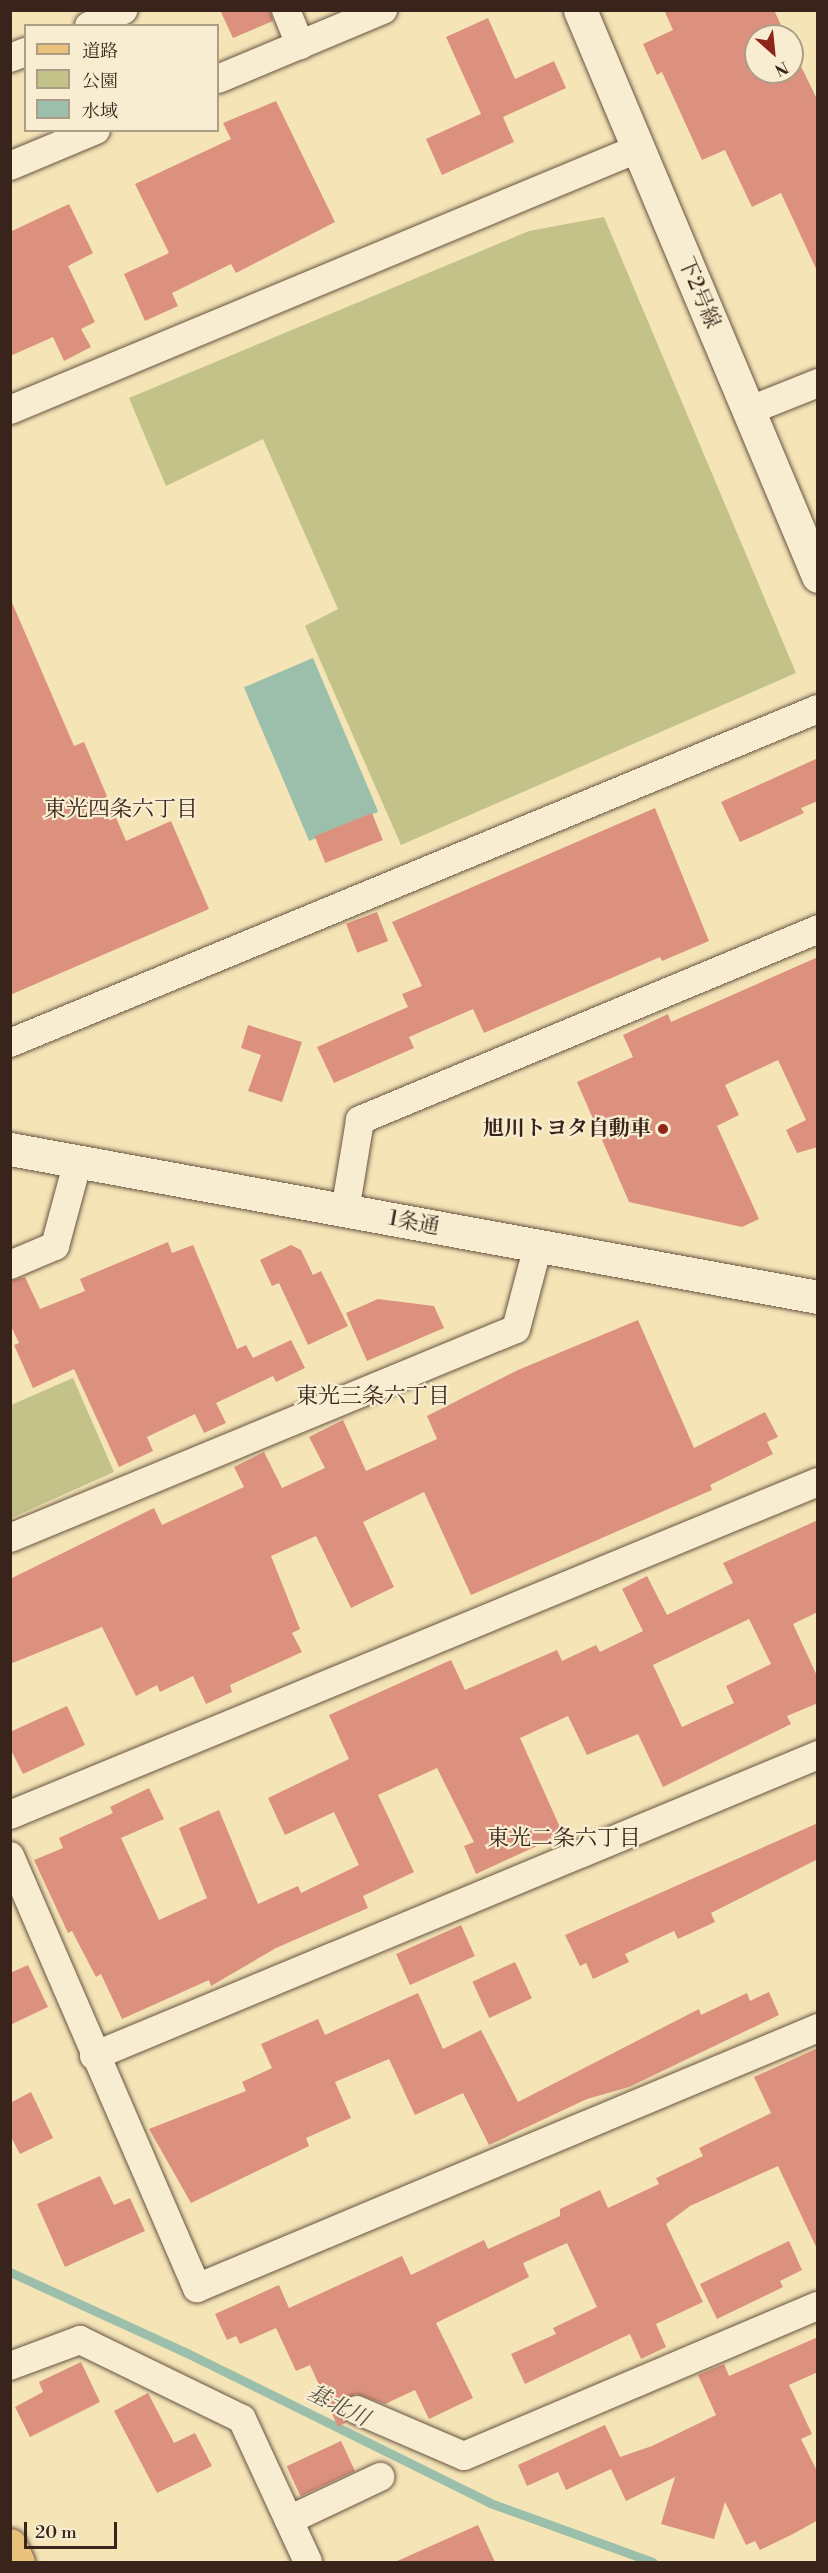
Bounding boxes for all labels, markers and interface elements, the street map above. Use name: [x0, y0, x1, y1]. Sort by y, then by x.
legend: [24, 24, 219, 132]
north arrow: [744, 24, 804, 84]
text: 道路: [82, 40, 118, 63]
text: N: [771, 56, 791, 80]
text: 公園: [82, 70, 118, 93]
text: 水域: [82, 100, 118, 123]
street label: 下2号線: [673, 254, 725, 332]
district label: 東光四条六丁目: [44, 797, 198, 823]
place label: 旭川トヨタ自動車: [483, 1116, 651, 1142]
marker: 旭川トヨタ自動車: [656, 1122, 670, 1136]
street label: 1条通: [387, 1206, 441, 1240]
district label: 東光三条六丁目: [296, 1384, 450, 1410]
district label: 東光二条六丁目: [487, 1826, 641, 1852]
water label: 基北川: [303, 2380, 373, 2432]
scale bar: [27, 2510, 120, 2548]
text: 20 m: [35, 2521, 77, 2544]

